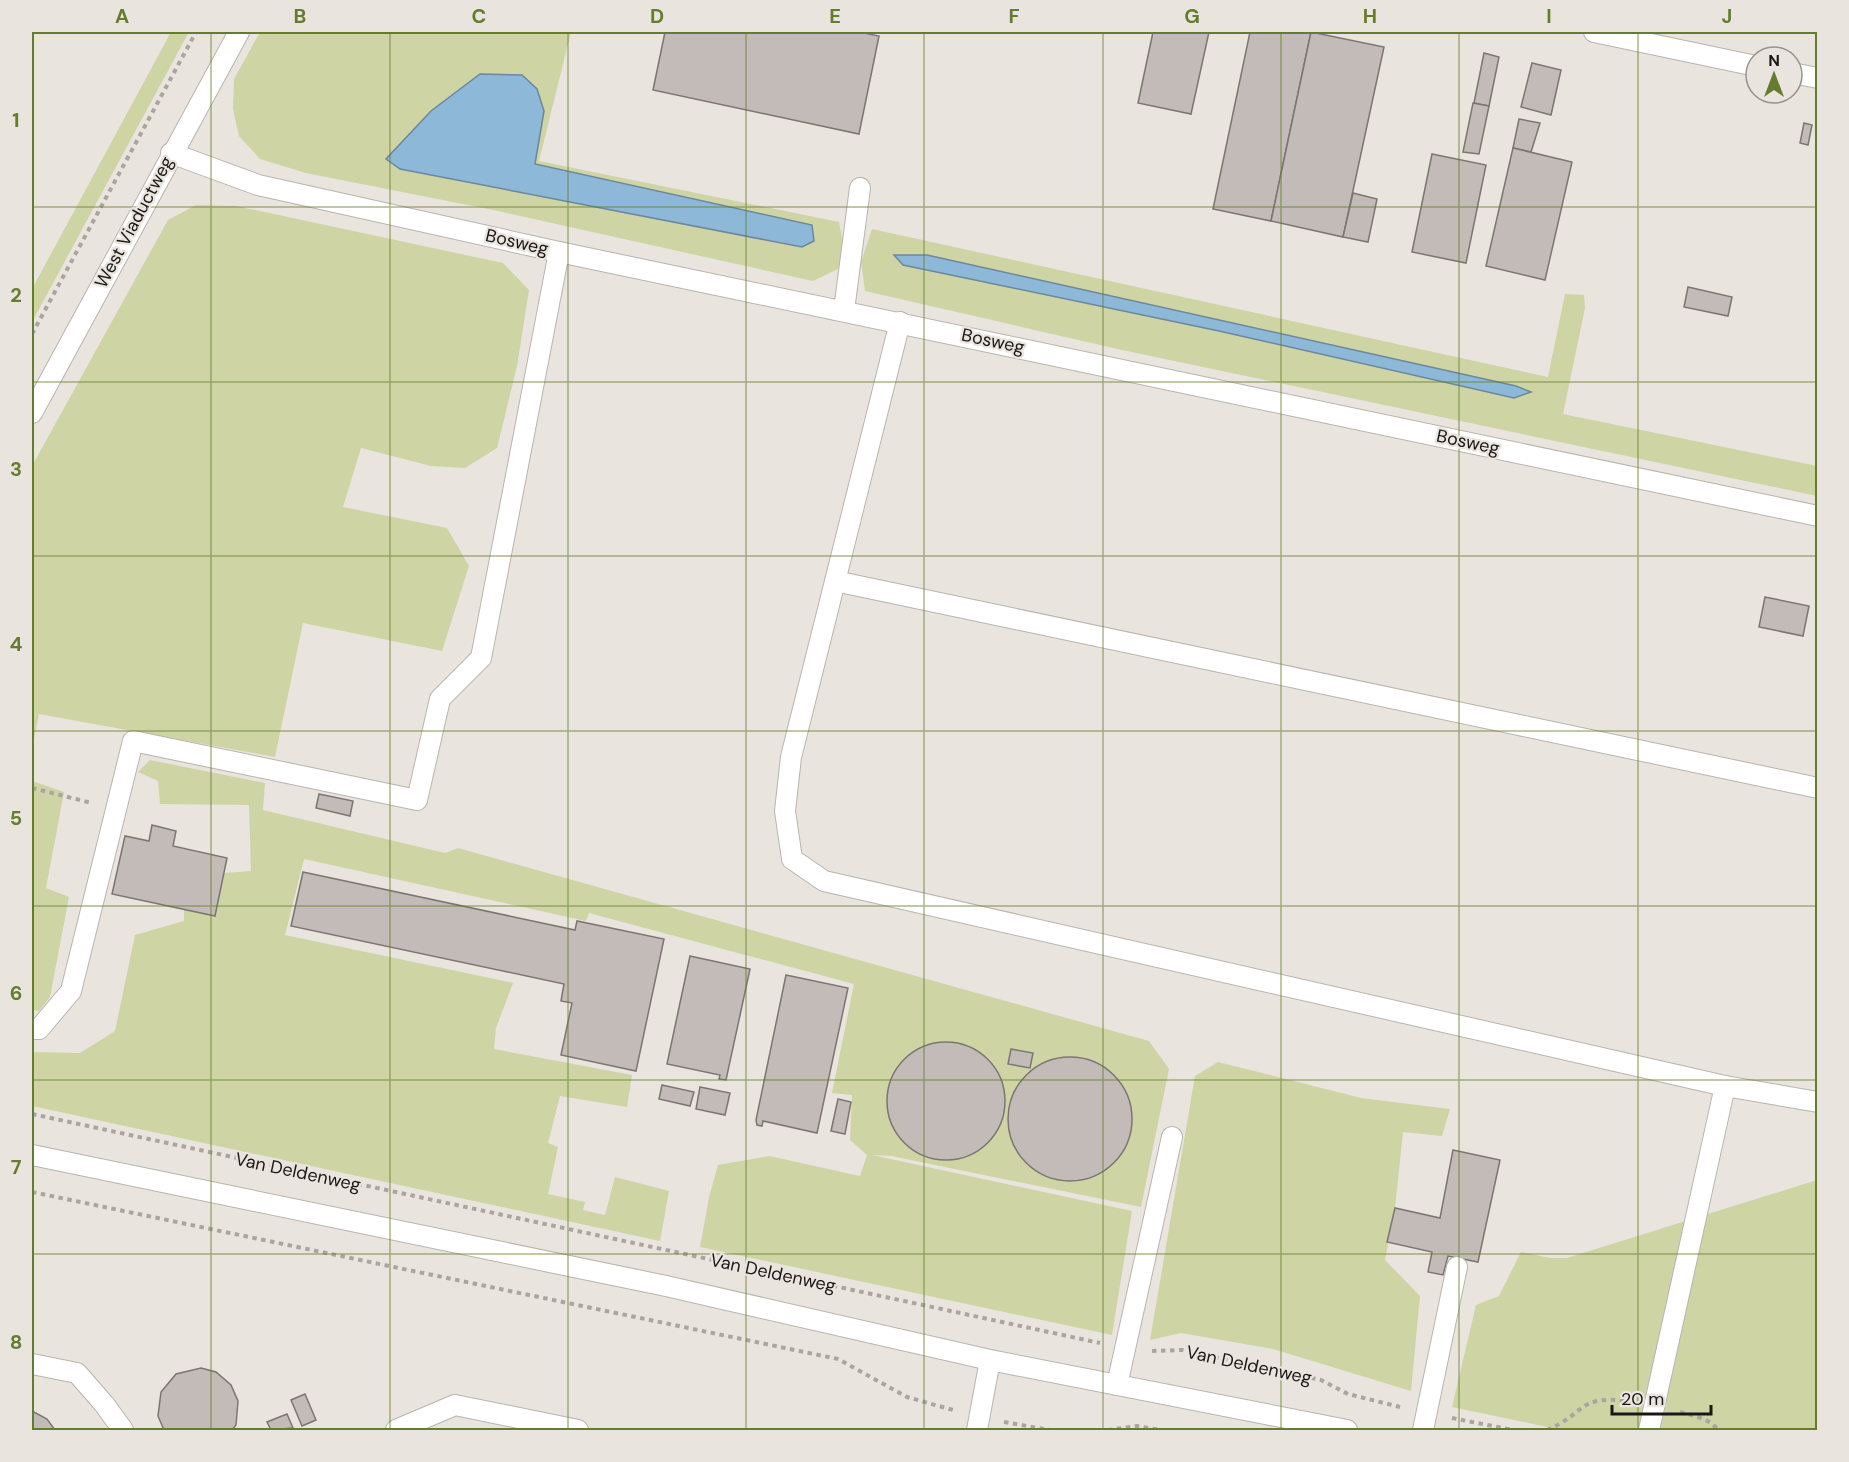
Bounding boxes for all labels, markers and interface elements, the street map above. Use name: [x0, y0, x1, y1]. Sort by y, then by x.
text: A: [115, 3, 129, 29]
text: B: [294, 3, 306, 29]
text: C: [472, 3, 486, 29]
text: D: [650, 3, 664, 29]
text: E: [829, 3, 841, 29]
text: F: [1008, 3, 1020, 29]
text: G: [1184, 3, 1200, 29]
text: H: [1363, 3, 1377, 29]
text: I: [1546, 3, 1552, 29]
text: J: [1722, 3, 1732, 29]
north arrow: [1744, 45, 1804, 105]
text: N: [1768, 50, 1780, 71]
text: 1: [12, 107, 20, 133]
street label: West Viaductweg: [89, 152, 179, 292]
street label: Bosweg: [483, 223, 551, 261]
text: 2: [10, 282, 22, 308]
street label: Bosweg: [959, 323, 1027, 359]
street label: Bosweg: [1434, 424, 1502, 460]
text: 3: [10, 456, 22, 482]
text: 4: [10, 631, 23, 657]
text: 5: [10, 805, 22, 831]
text: 6: [10, 980, 22, 1006]
street label: Van Deldenweg: [233, 1147, 363, 1197]
text: 7: [11, 1154, 22, 1180]
street label: Van Deldenweg: [708, 1248, 838, 1298]
text: 8: [10, 1329, 22, 1355]
street label: Van Deldenweg: [1184, 1340, 1314, 1390]
scale bar: [1612, 1378, 1711, 1416]
text: 20 m: [1621, 1387, 1664, 1411]

